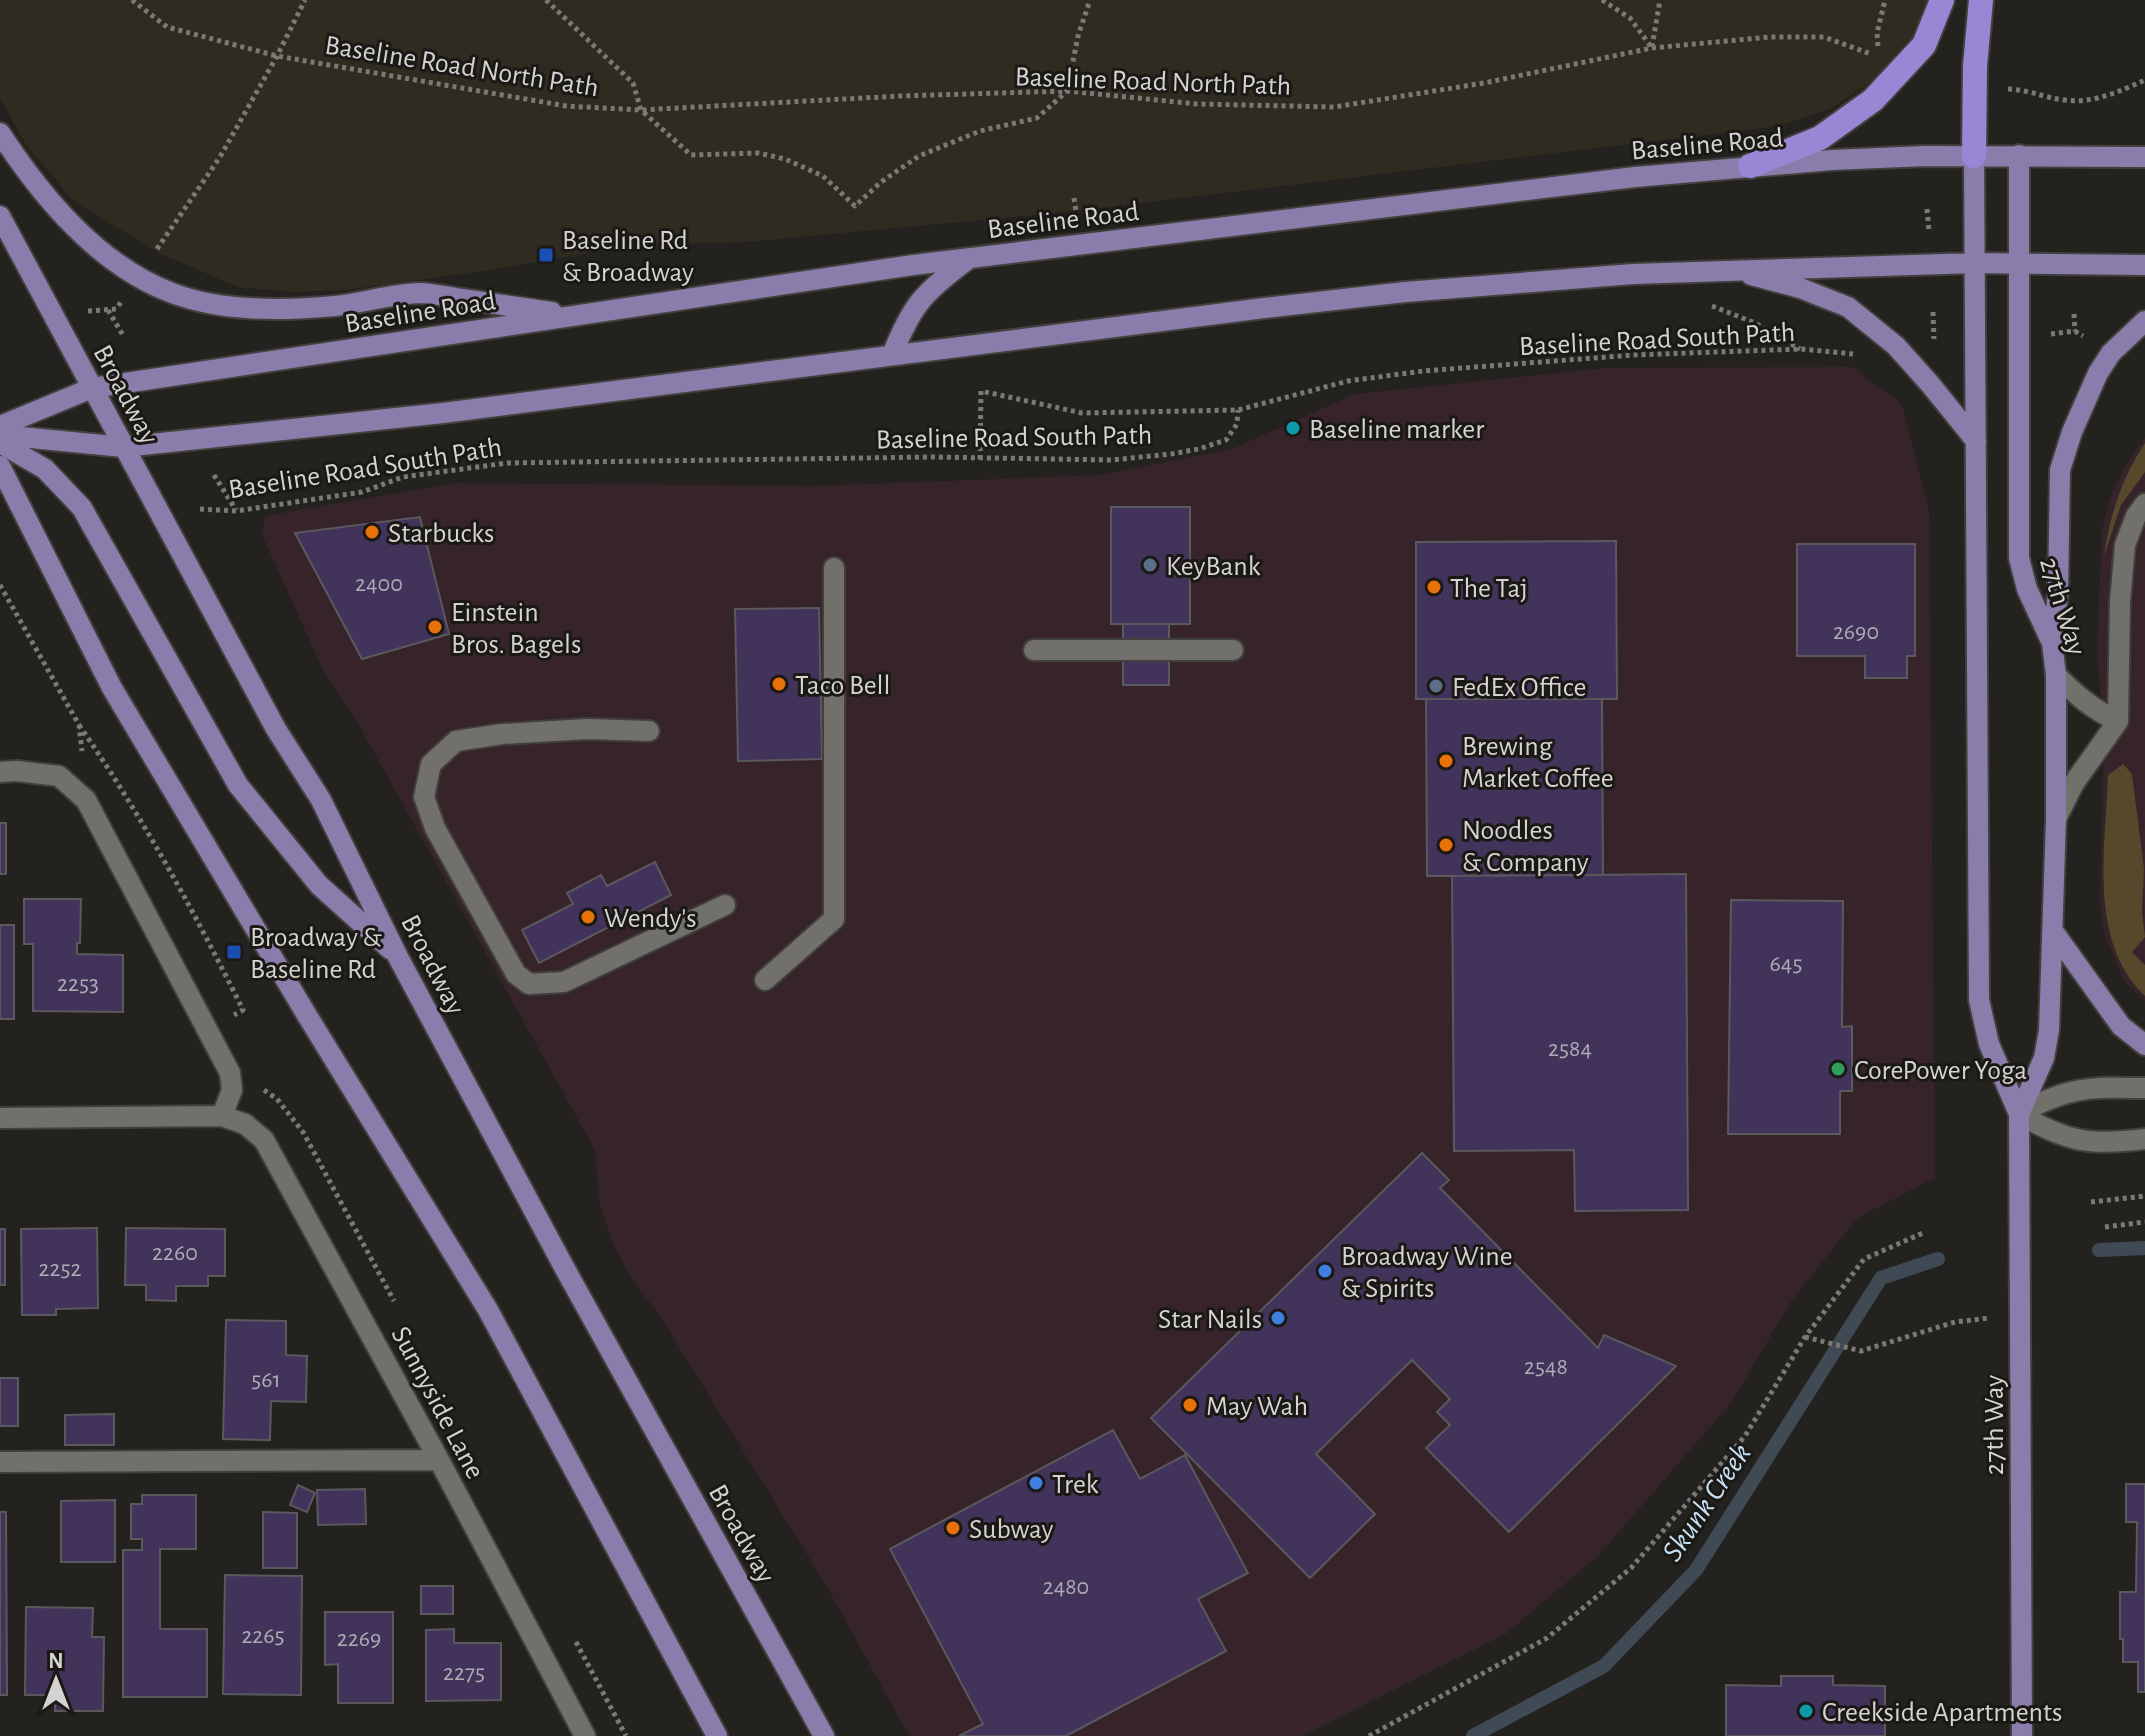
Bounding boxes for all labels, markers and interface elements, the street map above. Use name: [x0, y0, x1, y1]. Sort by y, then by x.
street label: Baseline Road North Path: [323, 32, 601, 102]
street label: Baseline Road North Path: [1014, 63, 1292, 101]
street label: Baseline Road: [1630, 124, 1784, 166]
street label: Baseline Road: [986, 198, 1141, 244]
place label: Baseline Rd & Broadway: [562, 227, 694, 287]
marker: Baseline Rd & Broadway: [537, 246, 555, 264]
street label: Baseline Road: [343, 287, 498, 339]
street label: Baseline Road South Path: [1518, 319, 1796, 361]
street label: Broadway: [88, 341, 163, 449]
place label: Baseline marker: [1309, 416, 1484, 444]
marker: Baseline marker: [1284, 419, 1302, 437]
street label: Baseline Road South Path: [876, 422, 1152, 454]
street label: Baseline Road South Path: [227, 434, 504, 504]
place label: Starbucks: [388, 520, 494, 548]
marker: Starbucks: [363, 523, 381, 541]
place label: KeyBank: [1166, 553, 1261, 581]
street label: 27th Way: [2034, 554, 2090, 659]
marker: KeyBank: [1141, 556, 1159, 574]
house number: 2400: [355, 572, 403, 596]
place label: The Taj: [1450, 575, 1528, 603]
marker: The Taj: [1425, 578, 1443, 596]
place label: Einstein Bros. Bagels: [451, 599, 581, 659]
marker: Einstein Bros. Bagels: [426, 618, 444, 636]
house number: 2690: [1833, 620, 1879, 644]
place label: Taco Bell: [795, 672, 890, 700]
place label: FedEx Office: [1452, 674, 1586, 702]
marker: Taco Bell: [770, 675, 788, 693]
marker: FedEx Office: [1427, 677, 1445, 695]
place label: Brewing Market Coffee: [1462, 733, 1614, 793]
marker: Brewing Market Coffee: [1437, 752, 1455, 770]
place label: Noodles & Company: [1462, 817, 1589, 877]
marker: Noodles & Company: [1437, 836, 1455, 854]
place label: Wendy's: [604, 905, 697, 933]
marker: Wendy's: [579, 908, 597, 926]
street label: Broadway: [395, 911, 469, 1019]
place label: Broadway & Baseline Rd: [250, 924, 382, 984]
marker: Broadway & Baseline Rd: [225, 943, 243, 961]
house number: 645: [1770, 952, 1802, 976]
house number: 2253: [57, 972, 99, 996]
house number: 2584: [1548, 1037, 1592, 1061]
place label: CorePower Yoga: [1854, 1057, 2027, 1085]
marker: CorePower Yoga: [1829, 1060, 1847, 1078]
house number: 2260: [152, 1241, 198, 1265]
place label: Broadway Wine & Spirits: [1341, 1243, 1513, 1303]
house number: 2252: [39, 1257, 81, 1281]
marker: Broadway Wine & Spirits: [1316, 1262, 1334, 1280]
place label: Star Nails: [1158, 1306, 1262, 1334]
marker: Star Nails: [1269, 1309, 1287, 1327]
street label: Sunnyside Lane: [385, 1322, 489, 1484]
house number: 2548: [1524, 1355, 1568, 1379]
house number: 561: [251, 1368, 281, 1392]
street label: 27th Way: [1981, 1375, 2009, 1475]
place label: May Wah: [1206, 1393, 1308, 1421]
marker: May Wah: [1181, 1396, 1199, 1414]
water label: Skunk Creek: [1657, 1438, 1757, 1567]
place label: Trek: [1052, 1471, 1099, 1499]
marker: Trek: [1027, 1474, 1045, 1492]
street label: Broadway: [703, 1480, 780, 1588]
place label: Subway: [969, 1516, 1053, 1544]
marker: Subway: [944, 1519, 962, 1537]
house number: 2480: [1043, 1575, 1089, 1599]
house number: 2265: [241, 1624, 285, 1648]
house number: 2269: [337, 1627, 381, 1651]
north arrow: [16, 1640, 96, 1720]
text: N: [48, 1650, 64, 1672]
house number: 2275: [443, 1661, 485, 1685]
place label: Creekside Apartments: [1822, 1699, 2062, 1727]
marker: Creekside Apartments: [1797, 1702, 1815, 1720]

